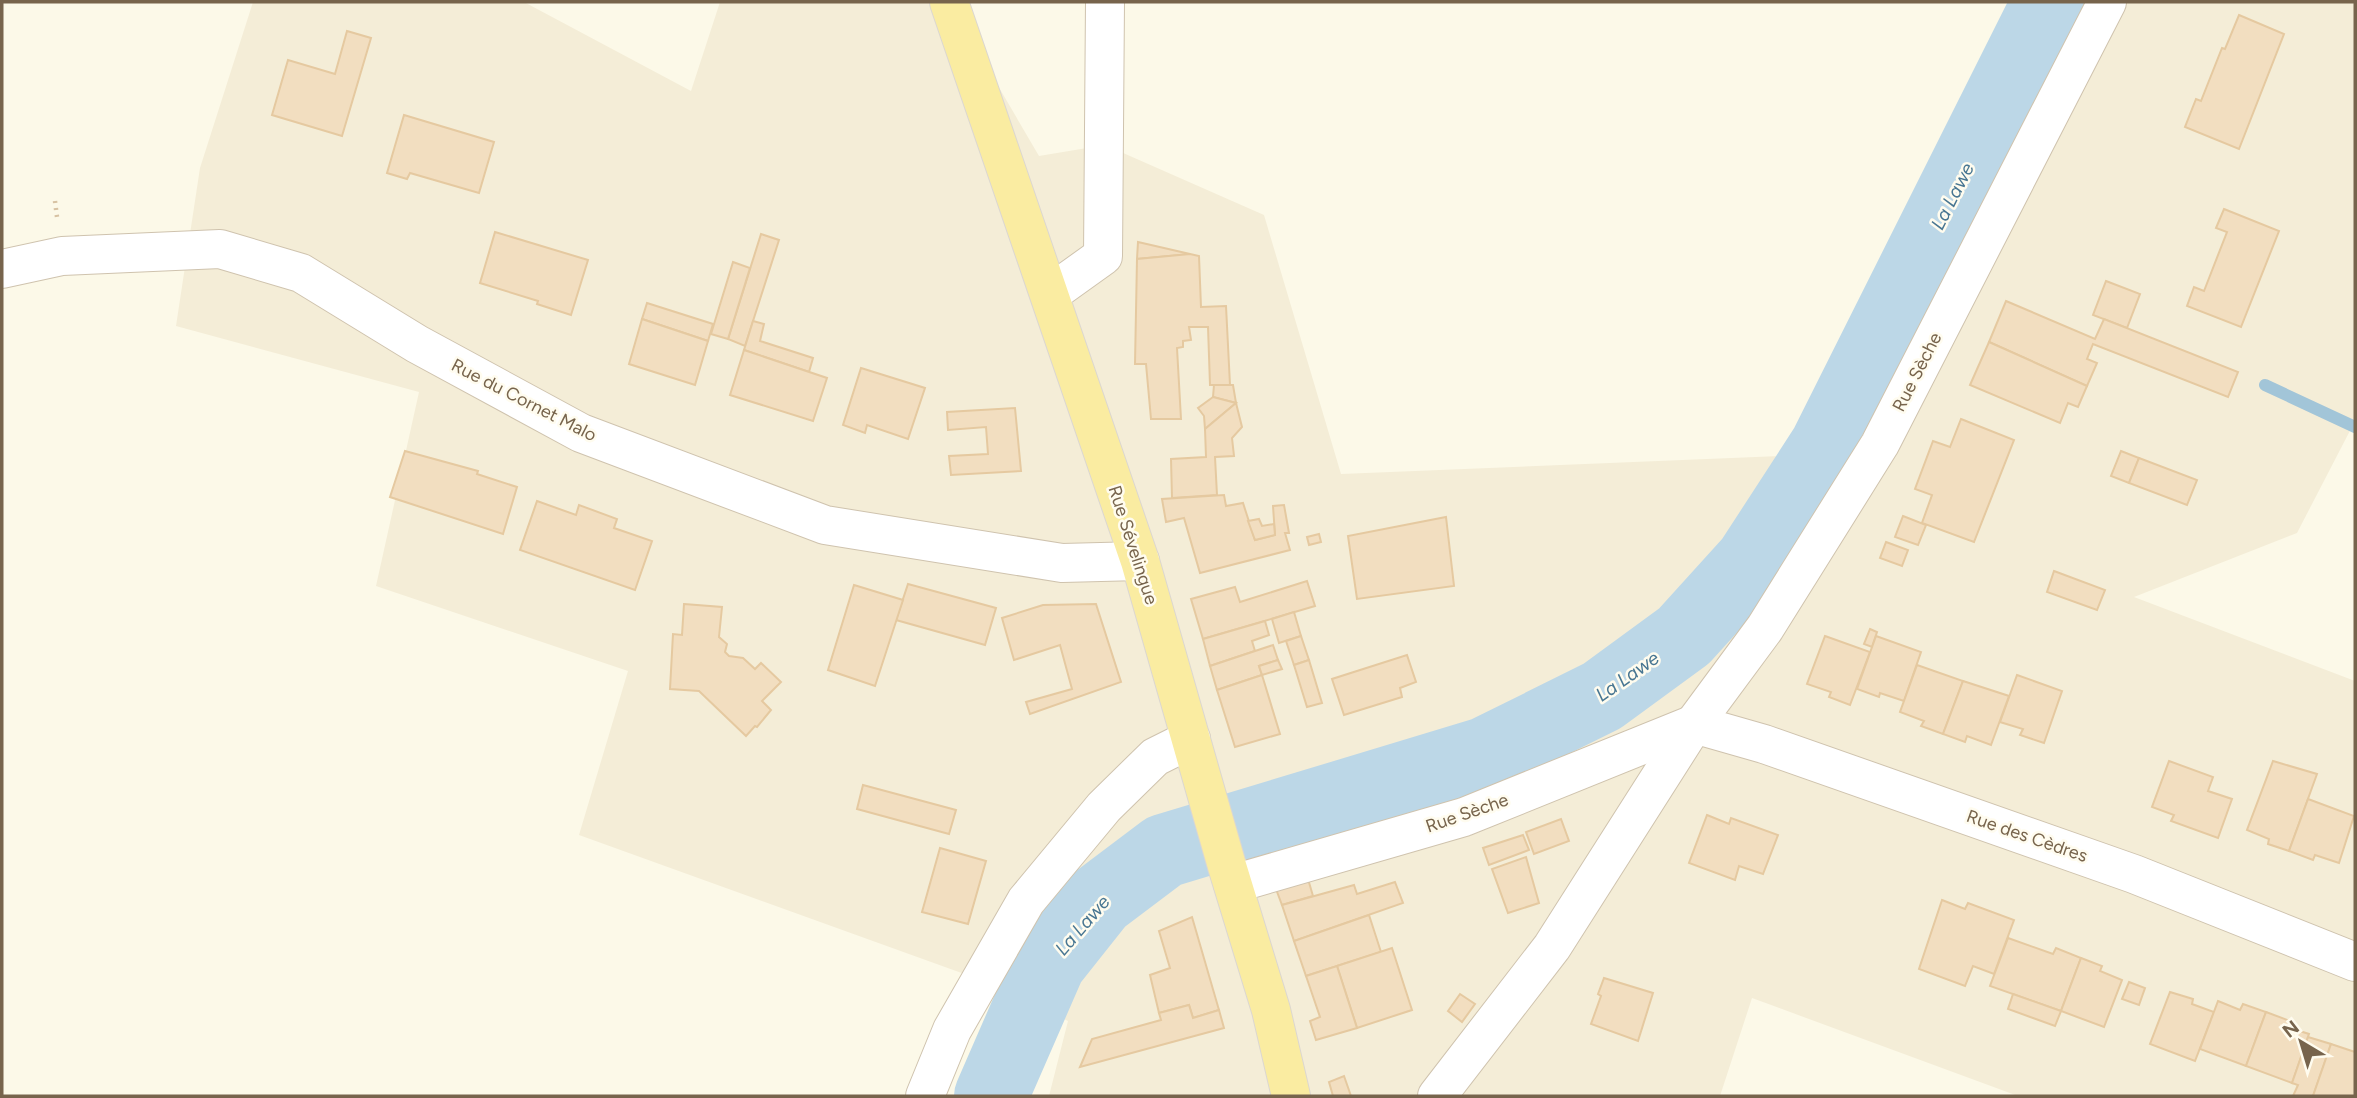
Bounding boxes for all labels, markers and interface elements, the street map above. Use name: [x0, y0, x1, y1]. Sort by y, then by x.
water label: La Lawe: [1926, 158, 1979, 233]
street label: Rue Sèche: [1888, 328, 1946, 415]
street label: Rue du Cornet Malo: [448, 354, 600, 446]
street label: Rue Sévelingue: [1103, 483, 1163, 607]
water label: La Lawe: [1591, 646, 1664, 706]
street label: Rue Sèche: [1423, 789, 1511, 837]
street label: Rue des Cèdres: [1964, 805, 2090, 867]
water label: La Lawe: [1050, 890, 1115, 960]
north arrow: [2266, 1007, 2336, 1077]
text: N: [2278, 1015, 2304, 1043]

